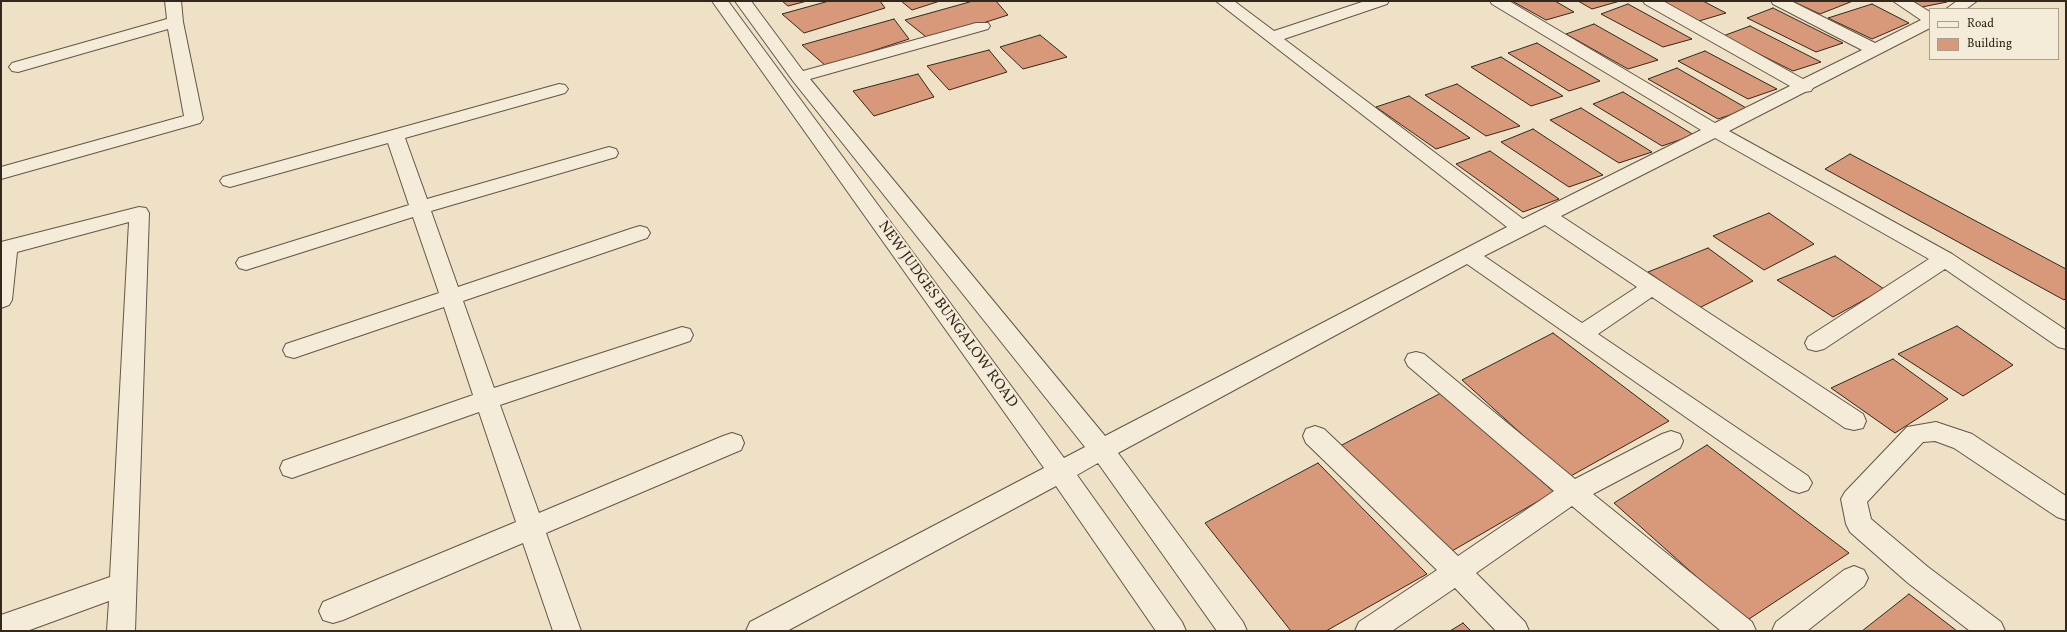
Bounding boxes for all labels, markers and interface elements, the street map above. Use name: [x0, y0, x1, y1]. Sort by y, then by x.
legend: [1929, 8, 2059, 60]
text: Road: [1967, 16, 1994, 32]
text: Building: [1967, 36, 2012, 52]
street label: NEW JUDGES BUNGALOW ROAD: [873, 218, 1021, 412]

